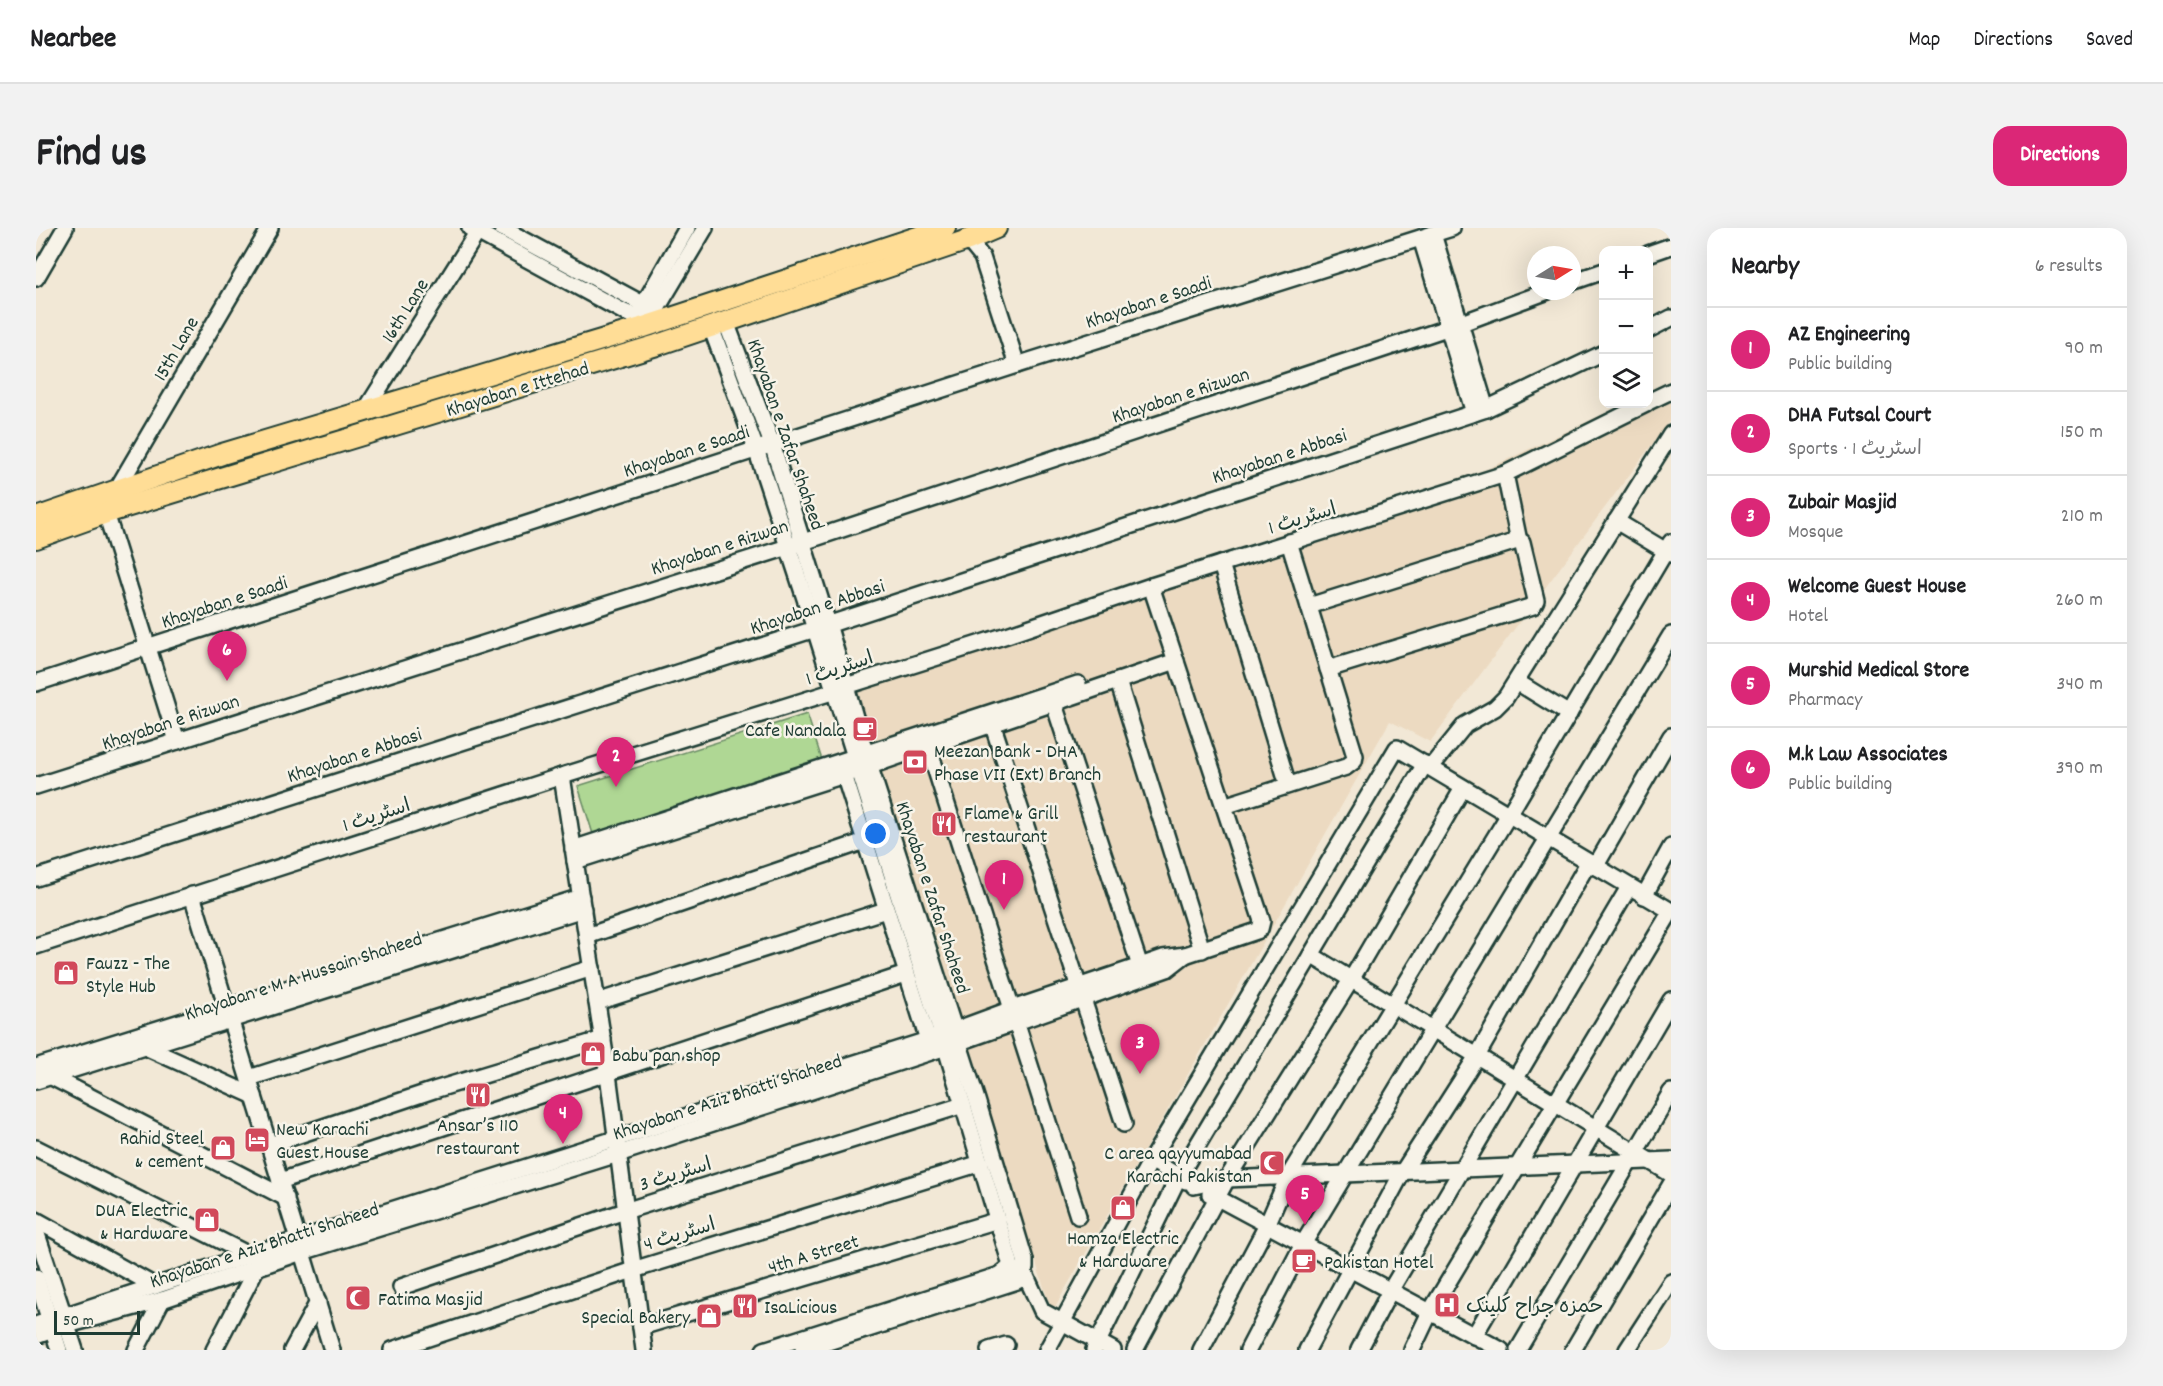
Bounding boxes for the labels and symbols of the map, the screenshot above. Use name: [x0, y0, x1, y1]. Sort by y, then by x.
north arrow: [1527, 246, 1581, 300]
street label: Khayaban e Saadi: [1082, 270, 1216, 337]
street label: 16th Lane: [376, 274, 437, 349]
street label: 15th Lane: [148, 312, 207, 387]
street label: Khayaban e Zafar Shaheed: [738, 336, 830, 534]
street label: Khayaban e Ittehad: [443, 356, 593, 426]
street label: Khayaban e Rizwan: [1109, 361, 1253, 432]
street label: Khayaban e Saadi: [620, 419, 754, 486]
street label: Khayaban e Abbasi: [1209, 423, 1351, 493]
street label: اسٹریٹ 1: [1265, 496, 1340, 543]
street label: Khayaban e Rizwan: [648, 513, 792, 584]
street label: Khayaban e Saadi: [158, 570, 292, 637]
street label: Khayaban e Abbasi: [747, 574, 889, 644]
pin: 6: [208, 632, 246, 681]
street label: اسٹریٹ 1: [802, 645, 878, 694]
street label: Khayaban e Rizwan: [99, 688, 243, 759]
cafe icon: Cafe Nandala: [850, 714, 880, 744]
place label: Cafe Nandala: [745, 718, 847, 746]
street label: Khayaban e Abbasi: [284, 722, 426, 792]
pin: 2: [596, 738, 636, 787]
place label: Meezan Bank - DHA Phase VII (Ext) Branch: [934, 739, 1101, 790]
bank icon: Meezan Bank - DHA Phase VII (Ext) Branch: [900, 747, 930, 777]
street label: اسٹریٹ 1: [339, 793, 415, 841]
street label: Khayaban e Zafar Shaheed: [887, 798, 975, 998]
place label: Flame & Grill restaurant: [964, 801, 1058, 852]
restaurant icon: Flame & Grill restaurant: [929, 809, 959, 839]
your location: [861, 819, 890, 848]
pin: 1: [984, 860, 1024, 910]
street label: Khayaban e M A Hussain Shaheed: [181, 926, 426, 1030]
place label: Fauzz - The Style Hub: [86, 951, 170, 1002]
shop icon: Fauzz - The Style Hub: [51, 958, 81, 988]
pin: 3: [1120, 1024, 1160, 1074]
shop icon: Babu pan shop: [578, 1039, 608, 1069]
place label: Babu pan shop: [612, 1043, 721, 1071]
street label: Khayaban e Aziz Bhatti Shaheed: [610, 1049, 846, 1149]
restaurant icon: Ansar’s 110 restaurant: [463, 1080, 493, 1110]
pin: 4: [544, 1094, 582, 1144]
place label: Ansar’s 110 restaurant: [436, 1113, 520, 1164]
place label: New Karachi Guest House: [276, 1117, 369, 1168]
hotel icon: New Karachi Guest House: [242, 1125, 272, 1155]
place label: Rahid Steel & cement: [120, 1126, 204, 1177]
shop icon: Rahid Steel & cement: [208, 1133, 238, 1163]
place label: C area qayyumabad Karachi Pakistan: [1104, 1141, 1252, 1192]
mosque icon: C area qayyumabad Karachi Pakistan: [1257, 1148, 1287, 1178]
street label: اسٹریٹ 3: [636, 1152, 716, 1200]
pin: 5: [1286, 1176, 1324, 1225]
shop icon: Hamza Electric & Hardware: [1108, 1193, 1138, 1223]
street label: Khayaban e Aziz Bhatti Shaheed: [147, 1197, 383, 1297]
place label: DUA Electric & Hardware: [95, 1198, 188, 1249]
shop icon: DUA Electric & Hardware: [192, 1205, 222, 1235]
street label: اسٹریٹ 4: [640, 1212, 719, 1260]
place label: Hamza Electric & Hardware: [1067, 1226, 1179, 1277]
street label: 4th A Street: [765, 1229, 863, 1283]
cafe icon: Pakistan Hotel: [1289, 1246, 1319, 1276]
place label: Pakistan Hotel: [1324, 1250, 1434, 1278]
mosque icon: Fatima Masjid: [343, 1283, 373, 1313]
place label: Fatima Masjid: [378, 1287, 483, 1315]
hospital icon: حمزہ جراح کلینک: [1432, 1290, 1462, 1320]
restaurant icon: IsaLicious: [730, 1291, 760, 1321]
place label: حمزہ جراح کلینک: [1466, 1294, 1604, 1322]
place label: IsaLicious: [764, 1295, 837, 1323]
shop icon: Special Bakery: [694, 1301, 724, 1331]
place label: Special Bakery: [581, 1305, 691, 1333]
scale bar: [54, 1308, 140, 1336]

